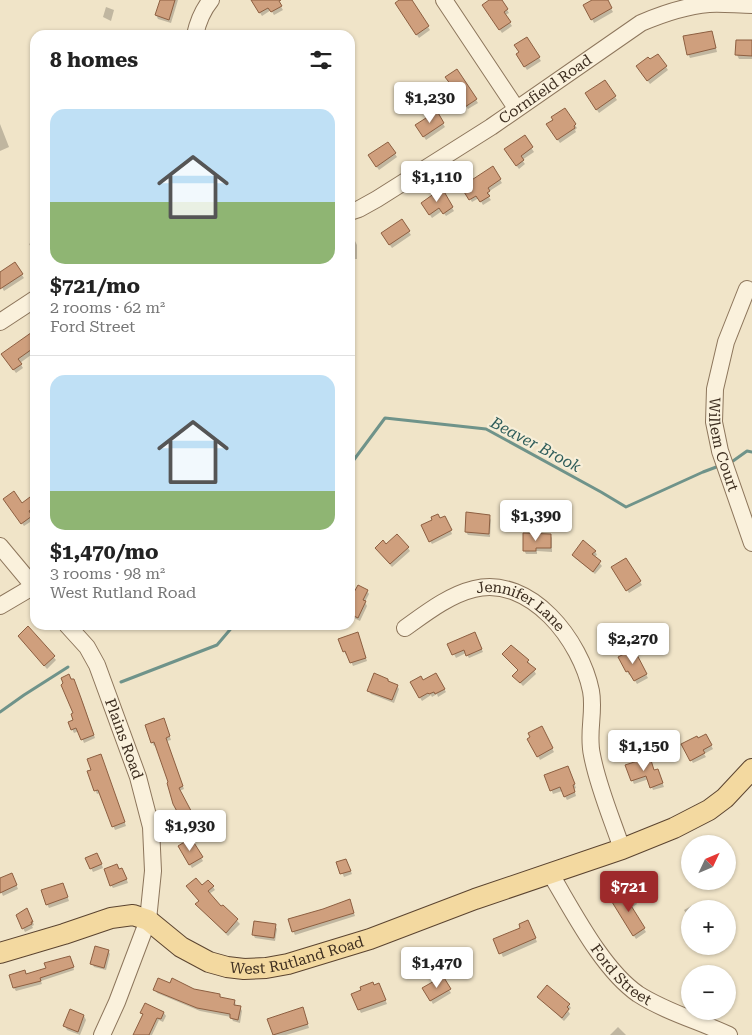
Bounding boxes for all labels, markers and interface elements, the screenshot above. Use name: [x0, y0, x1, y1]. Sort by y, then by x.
icon: filters: [307, 46, 335, 74]
text: 8 homes: [50, 48, 138, 72]
street label: Cornfield Road: [495, 51, 596, 128]
pin: $1,230: [389, 82, 471, 124]
text: $1,230: [405, 88, 455, 107]
icon: home: [148, 142, 238, 232]
pin: $1,110: [396, 160, 478, 203]
text: $1,110: [412, 167, 462, 186]
text: $721/mo: [50, 274, 140, 298]
text: 2 rooms · 62 m²: [50, 298, 165, 317]
text: Ford Street: [50, 317, 135, 336]
street label: Willem Court: [705, 397, 743, 494]
icon: home: [148, 407, 238, 497]
water label: Beaver Brook: [486, 412, 584, 476]
pin: $1,390: [495, 500, 577, 542]
text: $1,390: [511, 506, 561, 525]
text: $1,470/mo: [50, 540, 159, 564]
text: 3 rooms · 98 m²: [50, 564, 165, 583]
street label: Jennifer Lane: [475, 578, 569, 635]
text: West Rutland Road: [50, 583, 196, 602]
pin: $2,270: [592, 622, 674, 665]
text: $2,270: [608, 629, 658, 648]
street label: Plains Road: [101, 696, 147, 782]
pin: $1,150: [603, 730, 685, 772]
text: $1,150: [619, 736, 669, 755]
pin: $1,930: [149, 810, 231, 852]
text: $1,930: [165, 816, 215, 835]
north arrow: [681, 835, 736, 890]
map controls: [681, 835, 736, 1020]
pin: $721: [599, 870, 659, 913]
text: $721: [611, 877, 647, 896]
button: +: [681, 900, 736, 955]
street label: West Rutland Road: [229, 932, 366, 978]
street label: Ford Street: [587, 941, 655, 1009]
pin: $1,470: [396, 946, 478, 989]
text: $1,470: [412, 953, 462, 972]
button: −: [681, 965, 736, 1020]

